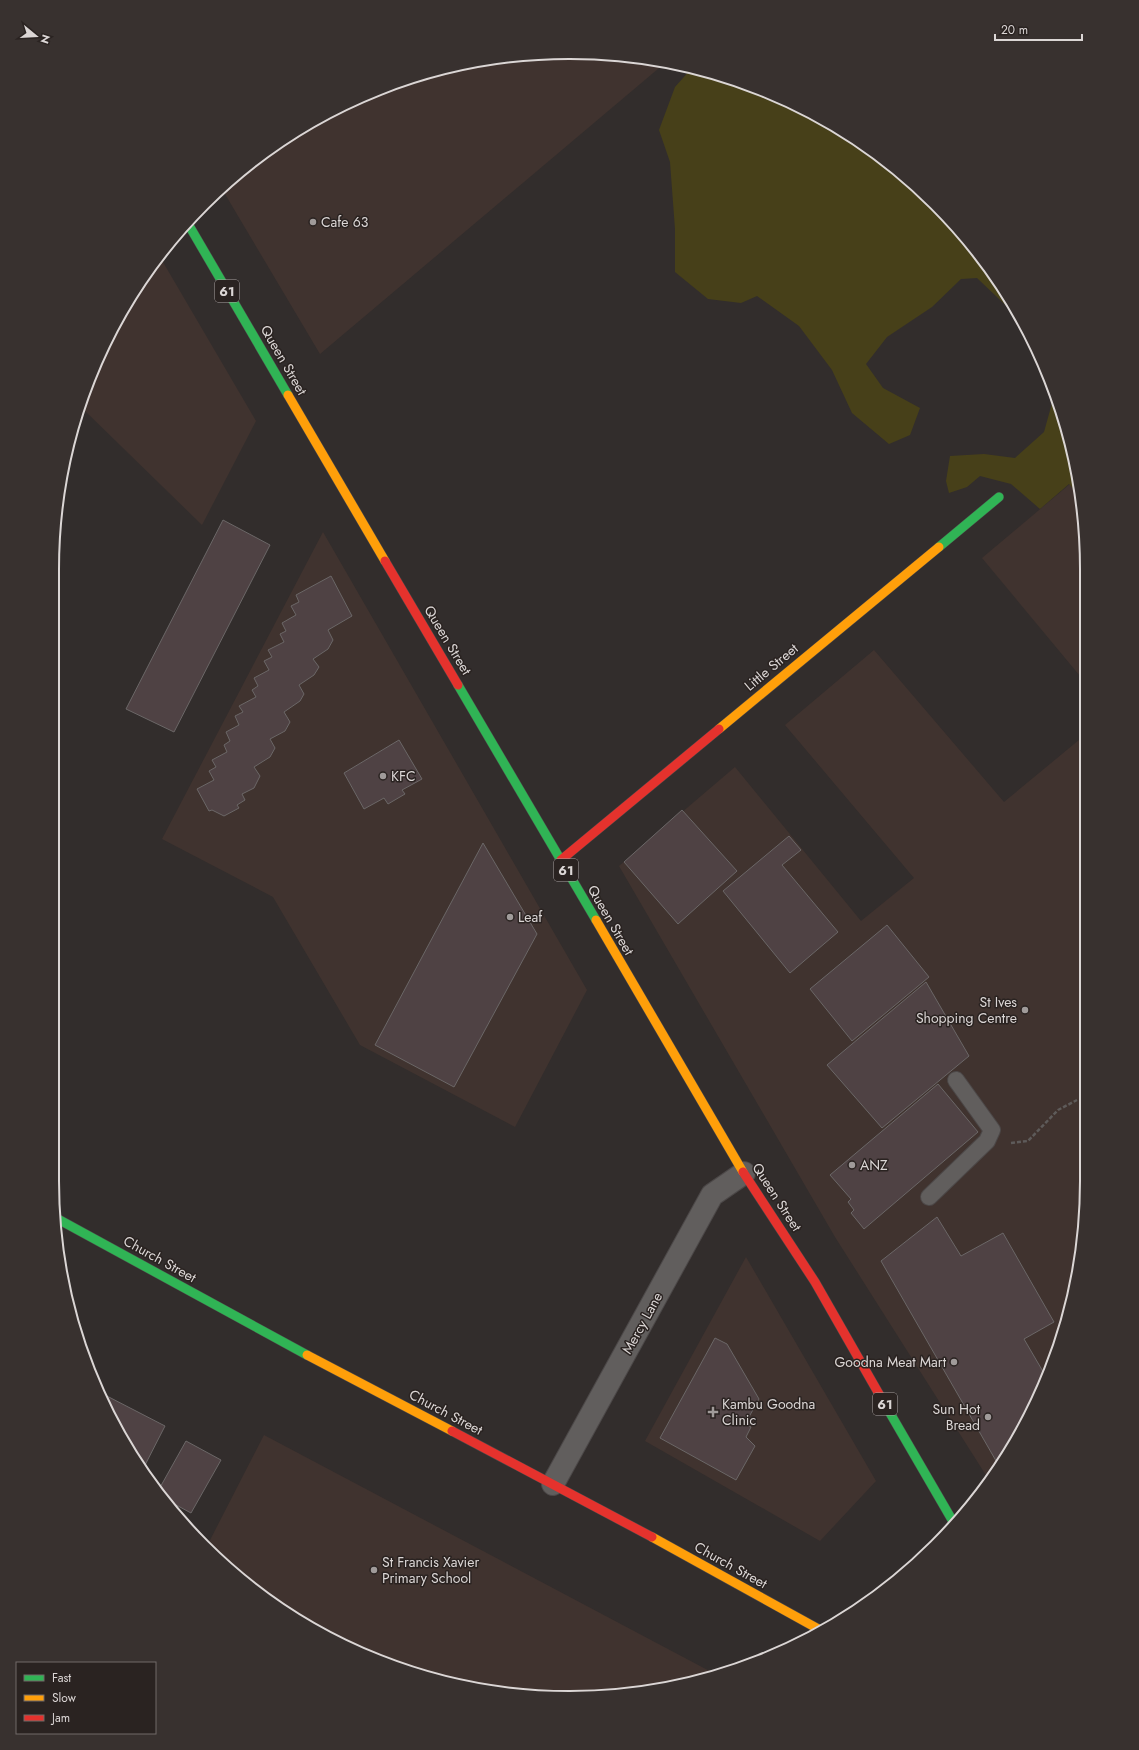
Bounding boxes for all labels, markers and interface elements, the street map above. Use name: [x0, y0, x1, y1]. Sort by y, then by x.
north arrow: [16, 16, 56, 56]
scale bar: [995, 16, 1082, 42]
text: 20 m: [1001, 21, 1028, 39]
text: N: [37, 32, 54, 46]
place label: Cafe 63: [321, 212, 369, 232]
marker: Cafe 63: [308, 217, 318, 227]
road number: 61: [215, 280, 239, 302]
street label: Queen Street: [256, 321, 312, 399]
street label: Queen Street: [419, 602, 477, 679]
street label: Little Street: [740, 638, 803, 695]
place label: KFC: [391, 766, 416, 786]
marker: KFC: [378, 771, 388, 781]
road number: 61: [554, 859, 578, 881]
street label: Queen Street: [583, 881, 639, 959]
place label: Leaf: [518, 907, 543, 927]
marker: Leaf: [505, 912, 515, 922]
place label: St Ives Shopping Centre: [916, 992, 1017, 1028]
marker: St Ives Shopping Centre: [1020, 1005, 1030, 1015]
place label: ANZ: [860, 1155, 888, 1175]
street label: Queen Street: [747, 1159, 807, 1236]
marker: ANZ: [847, 1160, 857, 1170]
street label: Church Street: [120, 1231, 201, 1288]
street label: Mercy Lane: [617, 1289, 667, 1357]
place label: Goodna Meat Mart: [835, 1352, 947, 1372]
marker: Goodna Meat Mart: [949, 1357, 959, 1367]
street label: Church Street: [406, 1384, 487, 1440]
road number: 61: [873, 1393, 897, 1415]
place label: Kambu Goodna Clinic: [722, 1394, 815, 1430]
place label: Sun Hot Bread: [932, 1399, 981, 1435]
marker: Kambu Goodna Clinic: [707, 1406, 719, 1418]
marker: Sun Hot Bread: [983, 1412, 993, 1422]
street label: Church Street: [691, 1537, 772, 1594]
place label: St Francis Xavier Primary School: [382, 1552, 479, 1588]
marker: St Francis Xavier Primary School: [369, 1565, 379, 1575]
legend: [16, 1662, 156, 1734]
text: Fast: [52, 1669, 71, 1687]
text: Slow: [52, 1689, 77, 1707]
text: Jam: [50, 1709, 70, 1727]

